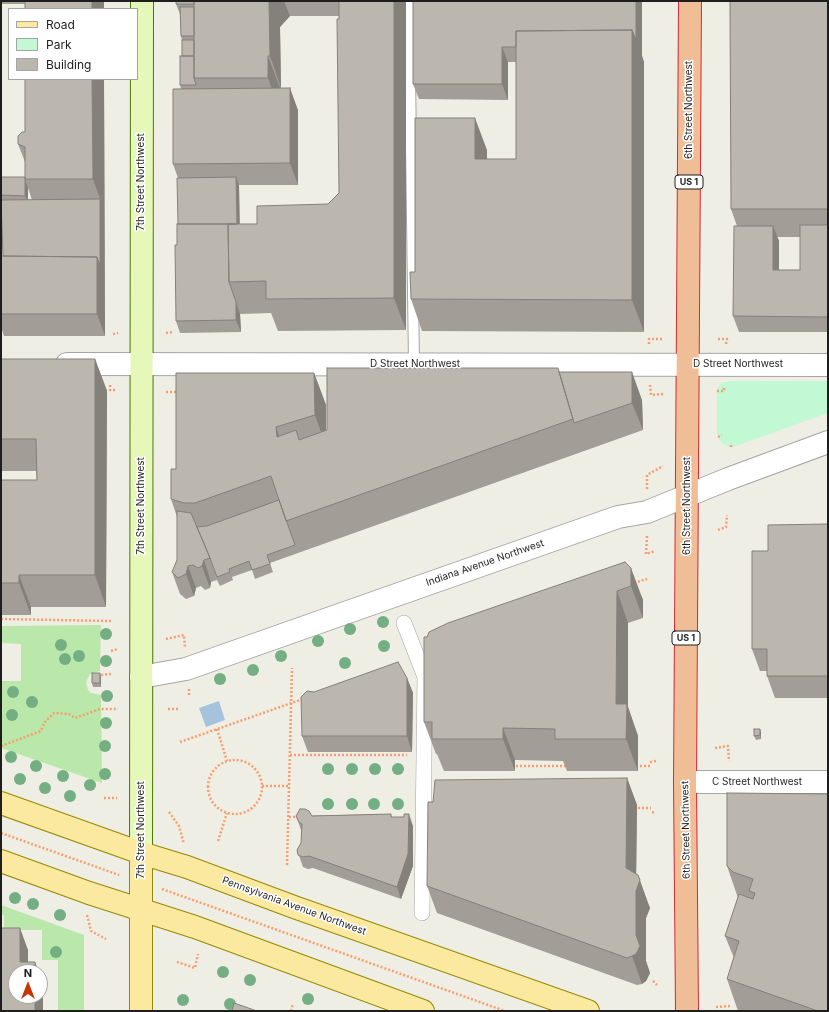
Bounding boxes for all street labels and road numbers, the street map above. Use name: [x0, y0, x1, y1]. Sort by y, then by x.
street label: 6th Street Northwest: [683, 61, 695, 159]
street label: 7th Street Northwest: [135, 133, 147, 231]
road number: US 1: [675, 175, 703, 189]
street label: D Street Northwest: [370, 358, 460, 370]
street label: D Street Northwest: [693, 358, 783, 370]
street label: 7th Street Northwest: [135, 457, 147, 555]
street label: 6th Street Northwest: [681, 457, 693, 555]
street label: Indiana Avenue Northwest: [424, 537, 546, 589]
road number: US 1: [672, 631, 700, 645]
street label: C Street Northwest: [712, 776, 802, 788]
street label: 7th Street Northwest: [135, 781, 147, 879]
street label: 6th Street Northwest: [679, 781, 693, 879]
street label: Pennsylvania Avenue Northwest: [220, 874, 368, 938]

